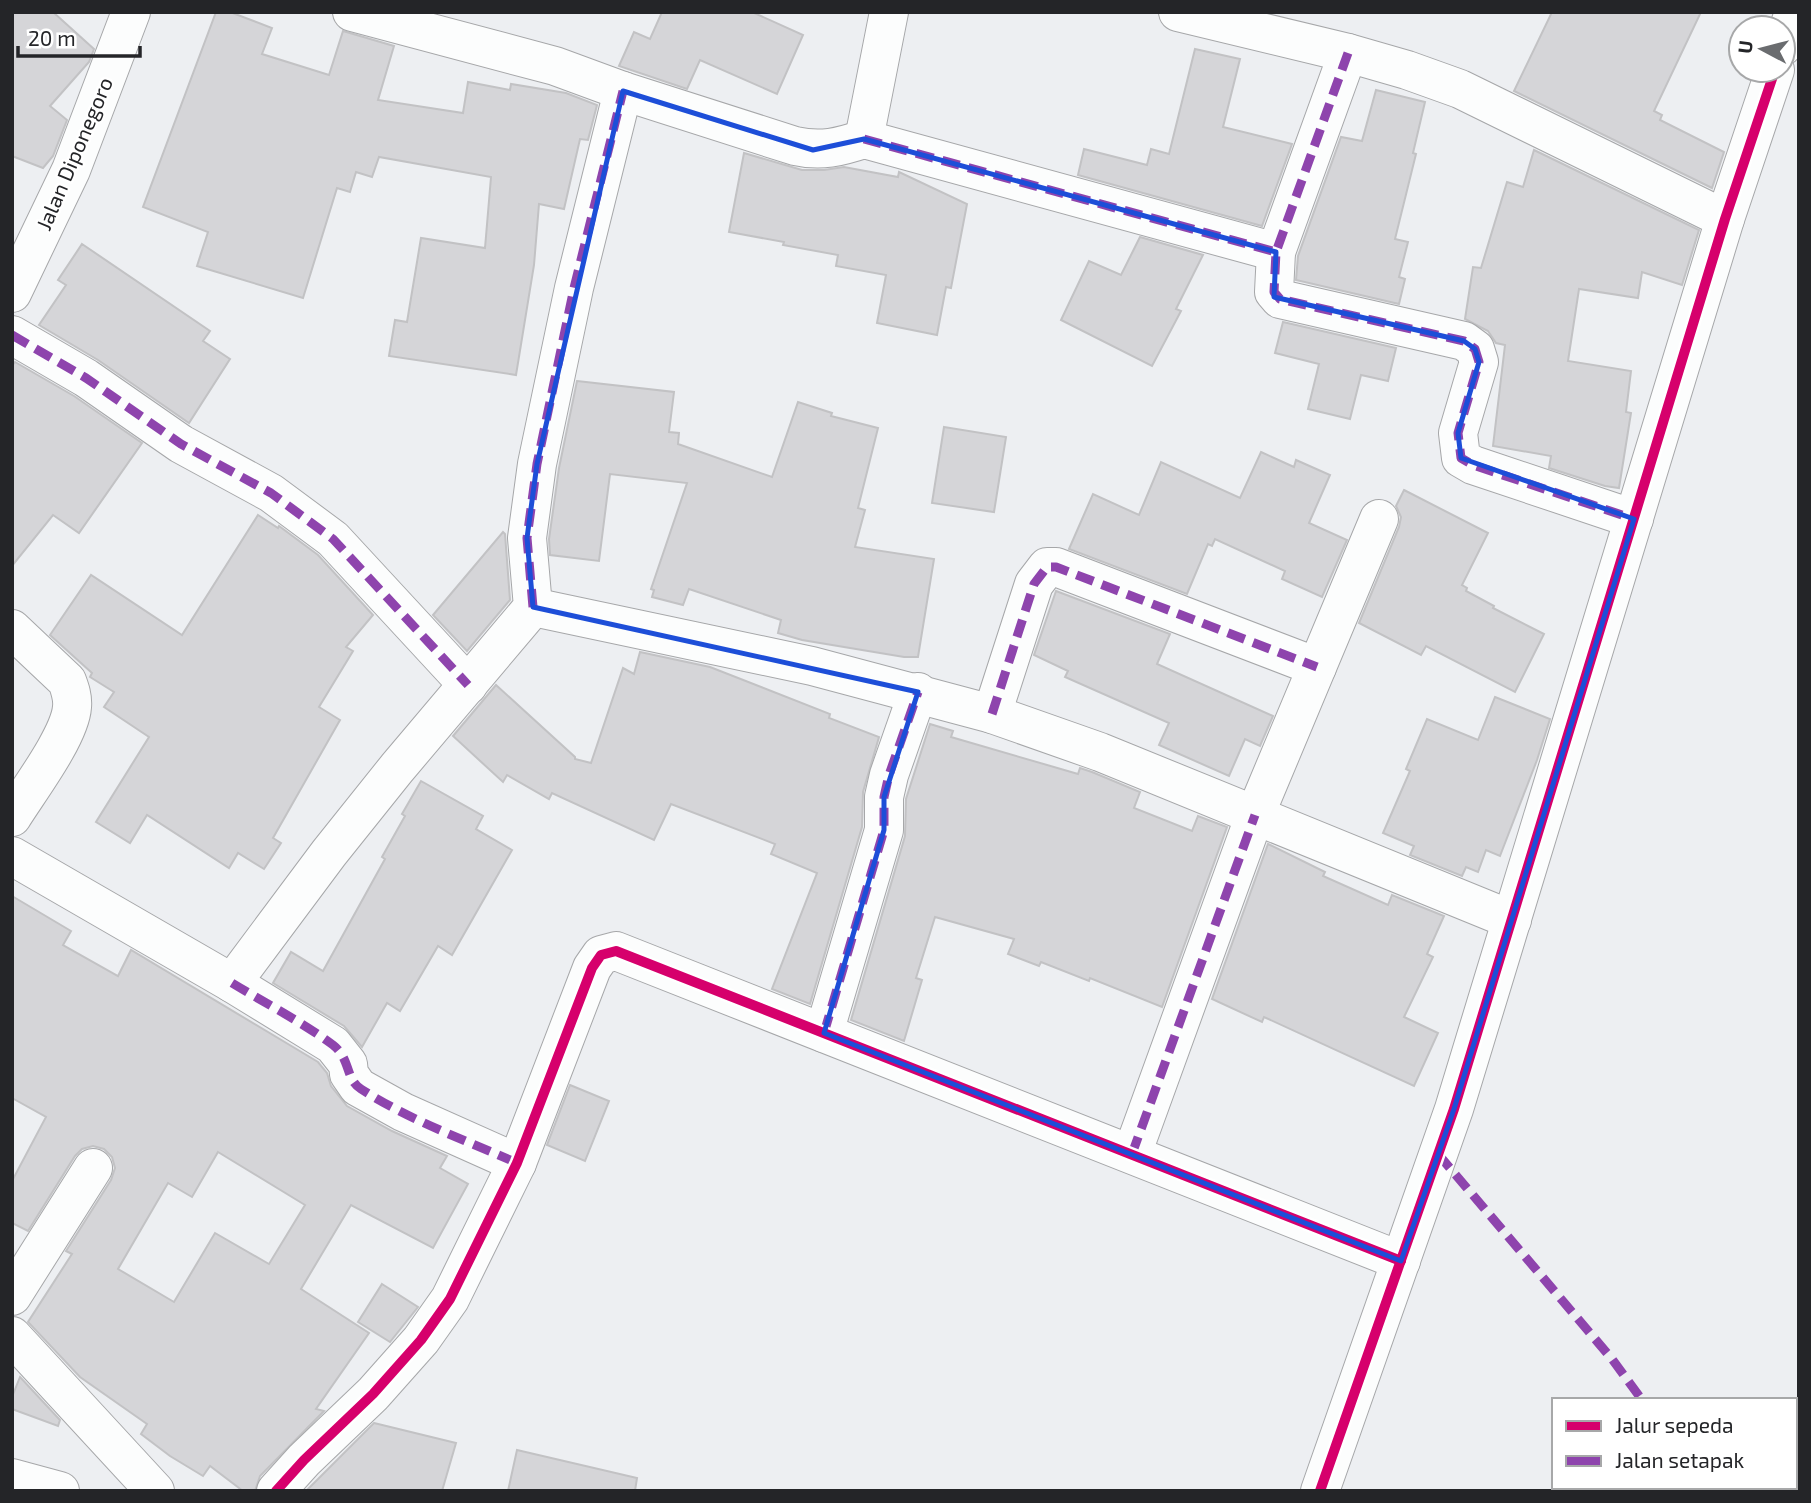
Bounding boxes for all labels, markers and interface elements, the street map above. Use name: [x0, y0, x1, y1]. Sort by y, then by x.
scale bar: [18, 14, 140, 58]
north arrow: [1727, 14, 1797, 84]
text: 20 m: [28, 25, 76, 50]
text: U: [1732, 39, 1757, 55]
street label: Jalan Diponegoro: [30, 73, 117, 234]
legend: [1552, 1398, 1797, 1489]
text: Jalur sepeda: [1615, 1412, 1734, 1437]
text: Jalan setapak: [1615, 1447, 1745, 1472]

